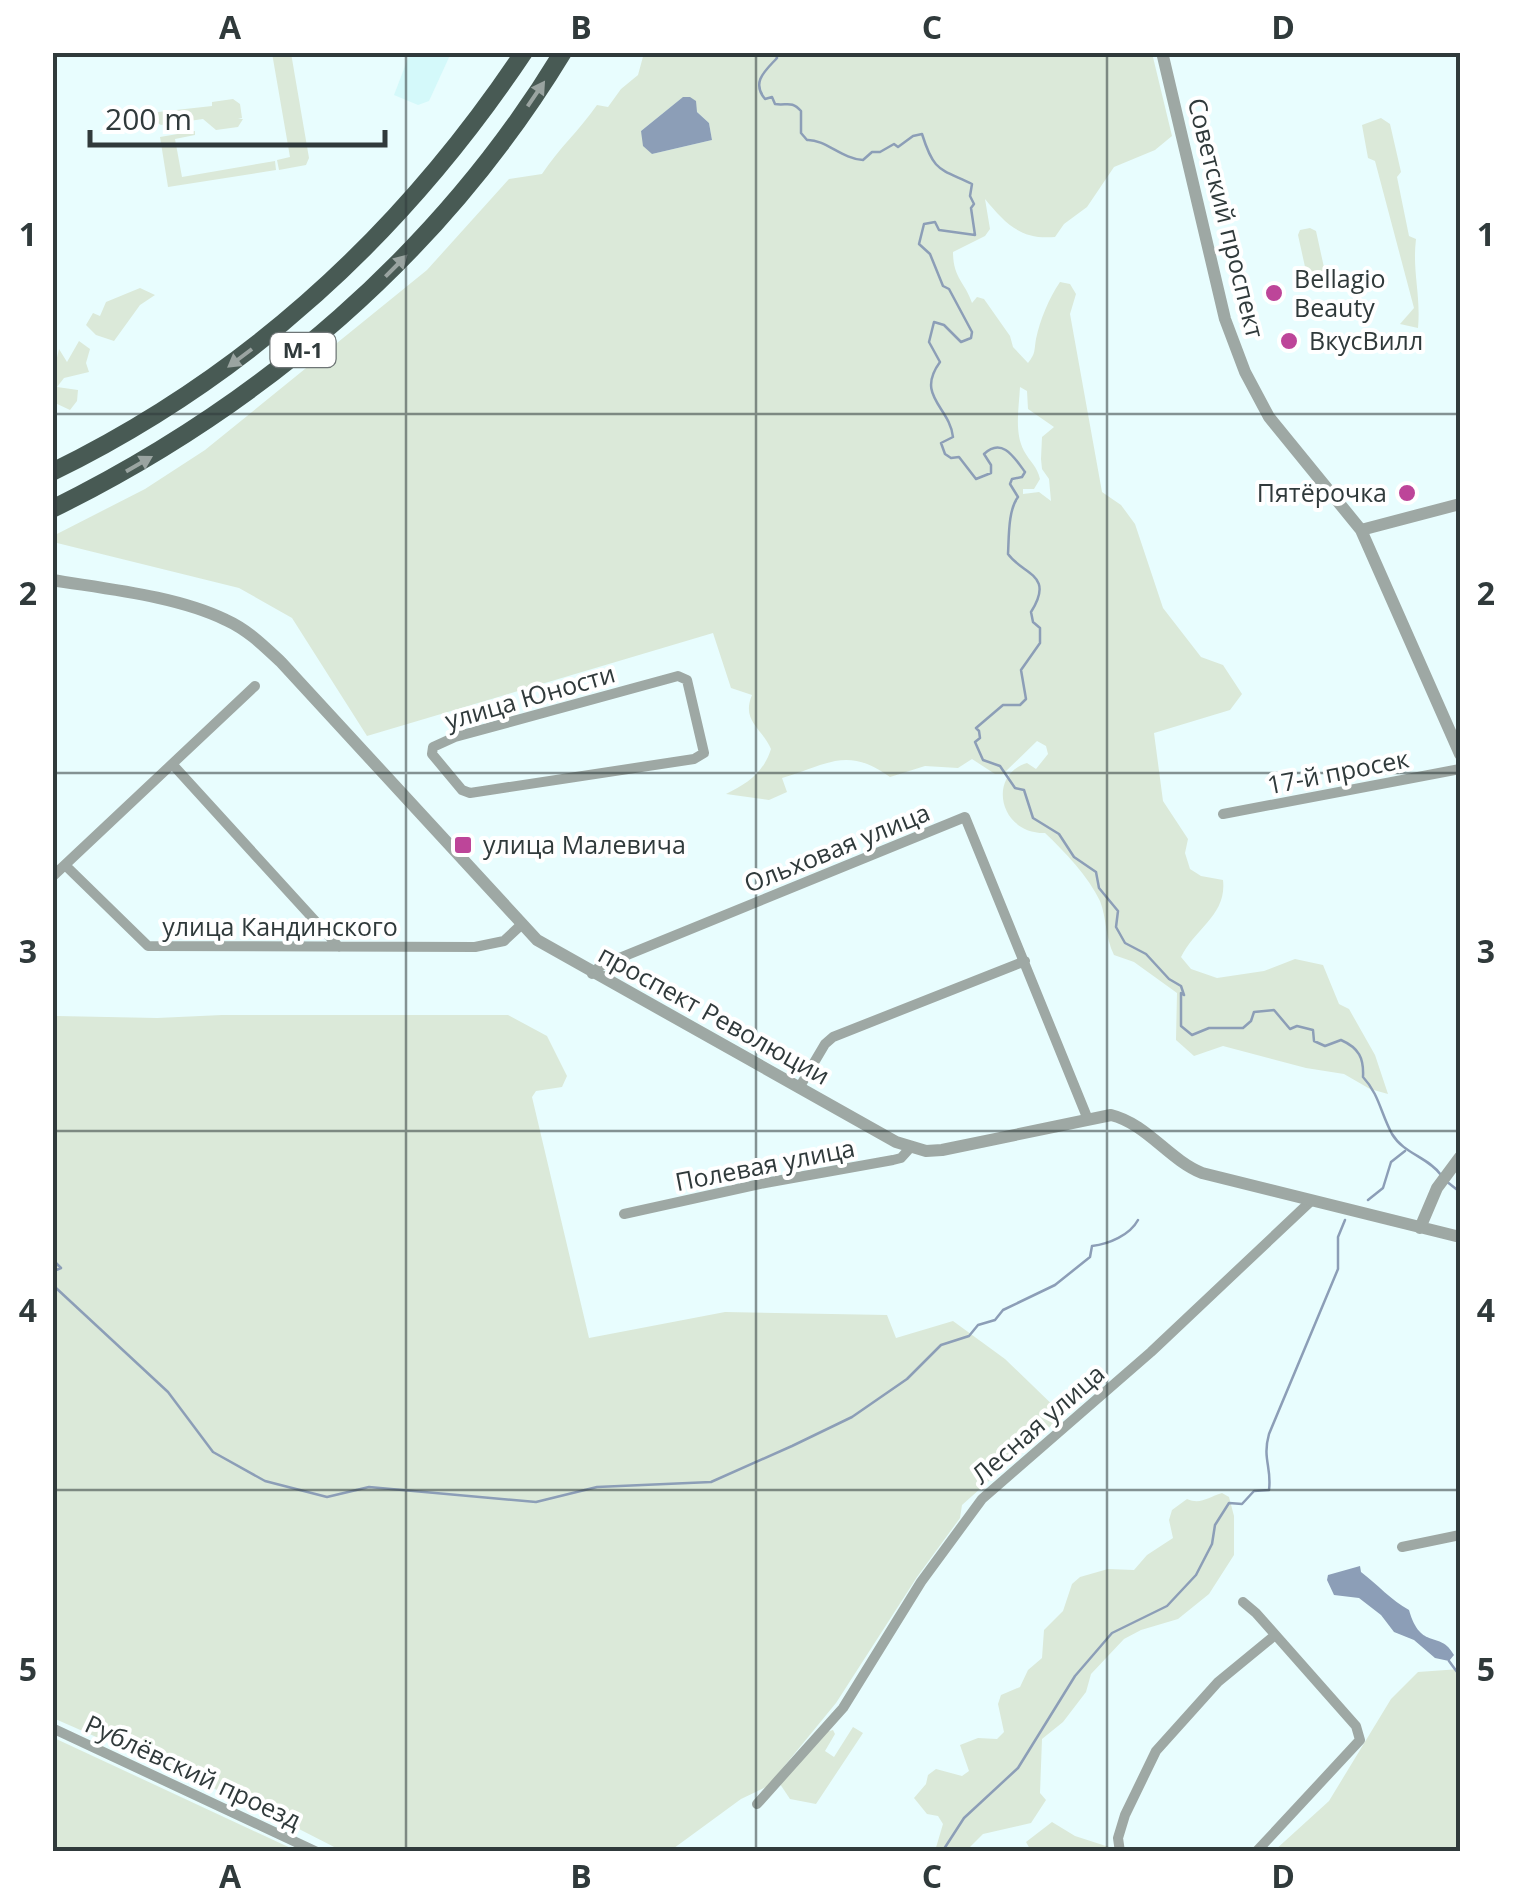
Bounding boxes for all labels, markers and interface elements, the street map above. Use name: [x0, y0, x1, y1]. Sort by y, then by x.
text: A: [219, 5, 242, 48]
text: B: [570, 5, 592, 48]
text: C: [922, 5, 942, 48]
text: D: [1271, 5, 1295, 48]
one-way arrow: [526, 81, 545, 108]
scale bar: [90, 85, 385, 147]
street label: Советский проспект: [1181, 94, 1273, 342]
text: 200 m: [105, 98, 192, 139]
text: 1: [19, 212, 37, 255]
text: 1: [1477, 212, 1495, 255]
one-way arrow: [383, 255, 407, 279]
place label: Bellagio Beauty: [1294, 261, 1386, 324]
marker: Bellagio Beauty: [1263, 282, 1285, 304]
place label: ВкусВилл: [1309, 323, 1423, 357]
marker: ВкусВилл: [1278, 330, 1300, 352]
road number: М-1: [270, 333, 336, 367]
one-way arrow: [227, 347, 253, 367]
one-way arrow: [125, 456, 153, 473]
place label: Пятёрочка: [1257, 475, 1387, 509]
marker: Пятёрочка: [1396, 482, 1418, 504]
text: 2: [19, 571, 37, 614]
text: 2: [1477, 571, 1495, 614]
street label: улица Юности: [441, 656, 619, 737]
street label: 17-й просек: [1264, 741, 1412, 801]
street label: Ольховая улица: [739, 794, 935, 900]
place label: улица Малевича: [483, 827, 686, 861]
marker: улица Малевича: [452, 834, 474, 856]
street label: улица Кандинского: [162, 909, 398, 943]
text: 3: [19, 929, 37, 972]
text: 3: [1477, 929, 1495, 972]
street label: проспект Революции: [593, 936, 836, 1092]
street label: Полевая улица: [672, 1130, 858, 1198]
text: 4: [19, 1288, 37, 1331]
text: 4: [1477, 1288, 1495, 1331]
street label: Лесная улица: [964, 1356, 1111, 1490]
text: 5: [19, 1647, 37, 1690]
text: 5: [1477, 1647, 1495, 1690]
street label: Рублёвский проезд: [80, 1706, 307, 1836]
text: A: [219, 1854, 242, 1897]
text: B: [570, 1854, 592, 1897]
text: C: [922, 1854, 942, 1897]
text: D: [1271, 1854, 1295, 1897]

